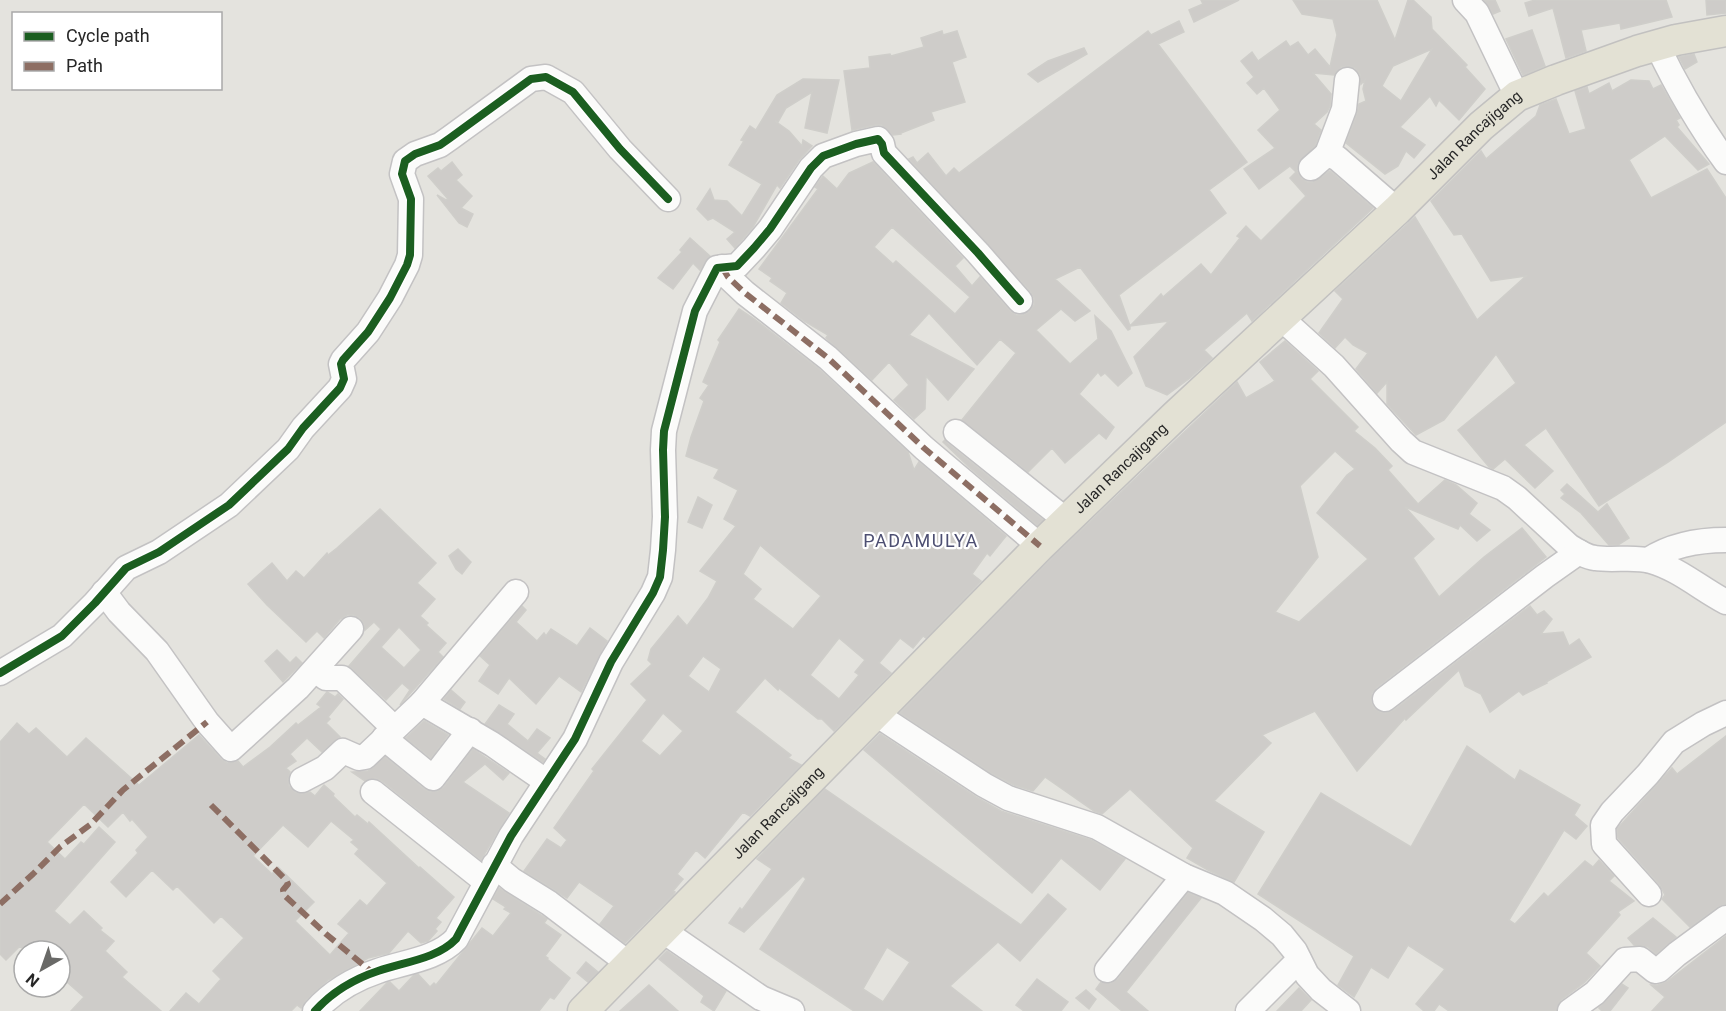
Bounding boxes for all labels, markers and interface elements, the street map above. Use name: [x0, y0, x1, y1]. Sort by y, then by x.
legend: [12, 12, 222, 90]
text: Cycle path: [66, 25, 150, 46]
text: Path: [66, 55, 103, 76]
street label: Jalan Rancajigang: [1423, 87, 1525, 184]
street label: Jalan Rancajigang: [1070, 419, 1171, 517]
district label: PADAMULYA: [863, 530, 979, 551]
street label: Jalan Rancajigang: [728, 763, 827, 863]
north arrow: [12, 939, 72, 999]
text: N: [22, 969, 43, 991]

